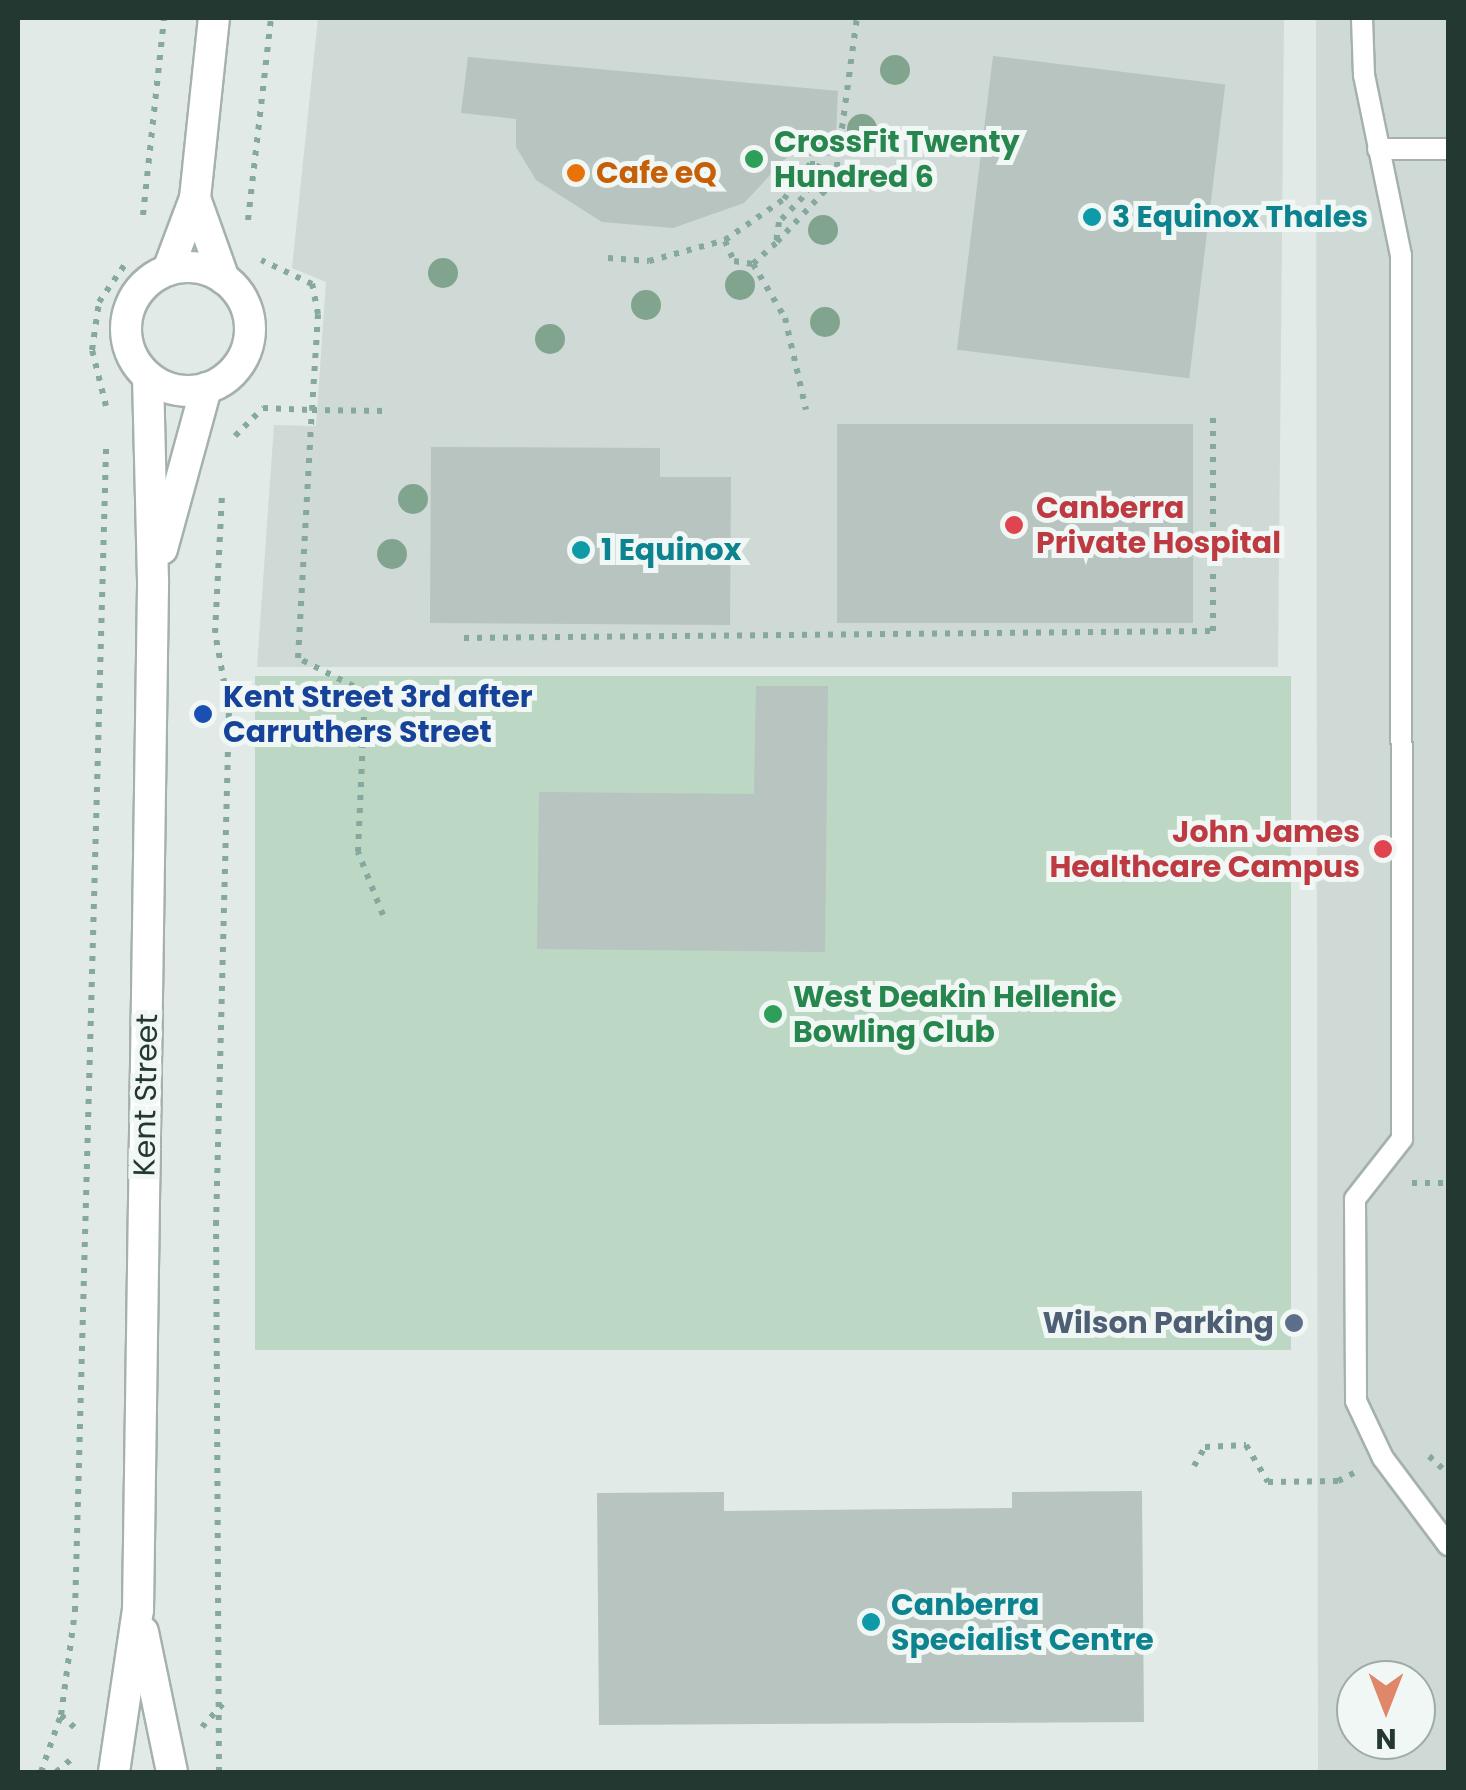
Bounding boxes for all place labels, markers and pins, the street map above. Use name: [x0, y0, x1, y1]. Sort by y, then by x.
place label: CrossFit Twenty Hundred 6: [774, 124, 1020, 194]
marker: CrossFit Twenty Hundred 6: [743, 148, 765, 170]
place label: Cafe eQ: [596, 155, 717, 191]
marker: Cafe eQ: [565, 162, 587, 184]
place label: 3 Equinox Thales: [1112, 199, 1368, 235]
marker: 3 Equinox Thales: [1081, 206, 1103, 228]
place label: Canberra Private Hospital: [1036, 490, 1281, 560]
marker: Canberra Private Hospital: [1001, 512, 1027, 538]
place label: 1 Equinox: [601, 532, 741, 568]
marker: 1 Equinox: [570, 539, 592, 561]
place label: Kent Street 3rd after Carruthers Street: [223, 679, 533, 750]
marker: Kent Street 3rd after Carruthers Street: [192, 703, 214, 725]
place label: John James Healthcare Campus: [1049, 814, 1360, 884]
marker: John James Healthcare Campus: [1370, 836, 1396, 862]
place label: West Deakin Hellenic Bowling Club: [793, 979, 1117, 1050]
marker: West Deakin Hellenic Bowling Club: [762, 1003, 784, 1025]
place label: Wilson Parking: [1042, 1305, 1274, 1341]
marker: Wilson Parking: [1283, 1312, 1305, 1334]
place label: Canberra Specialist Centre: [891, 1587, 1154, 1658]
marker: Canberra Specialist Centre: [860, 1611, 882, 1633]

